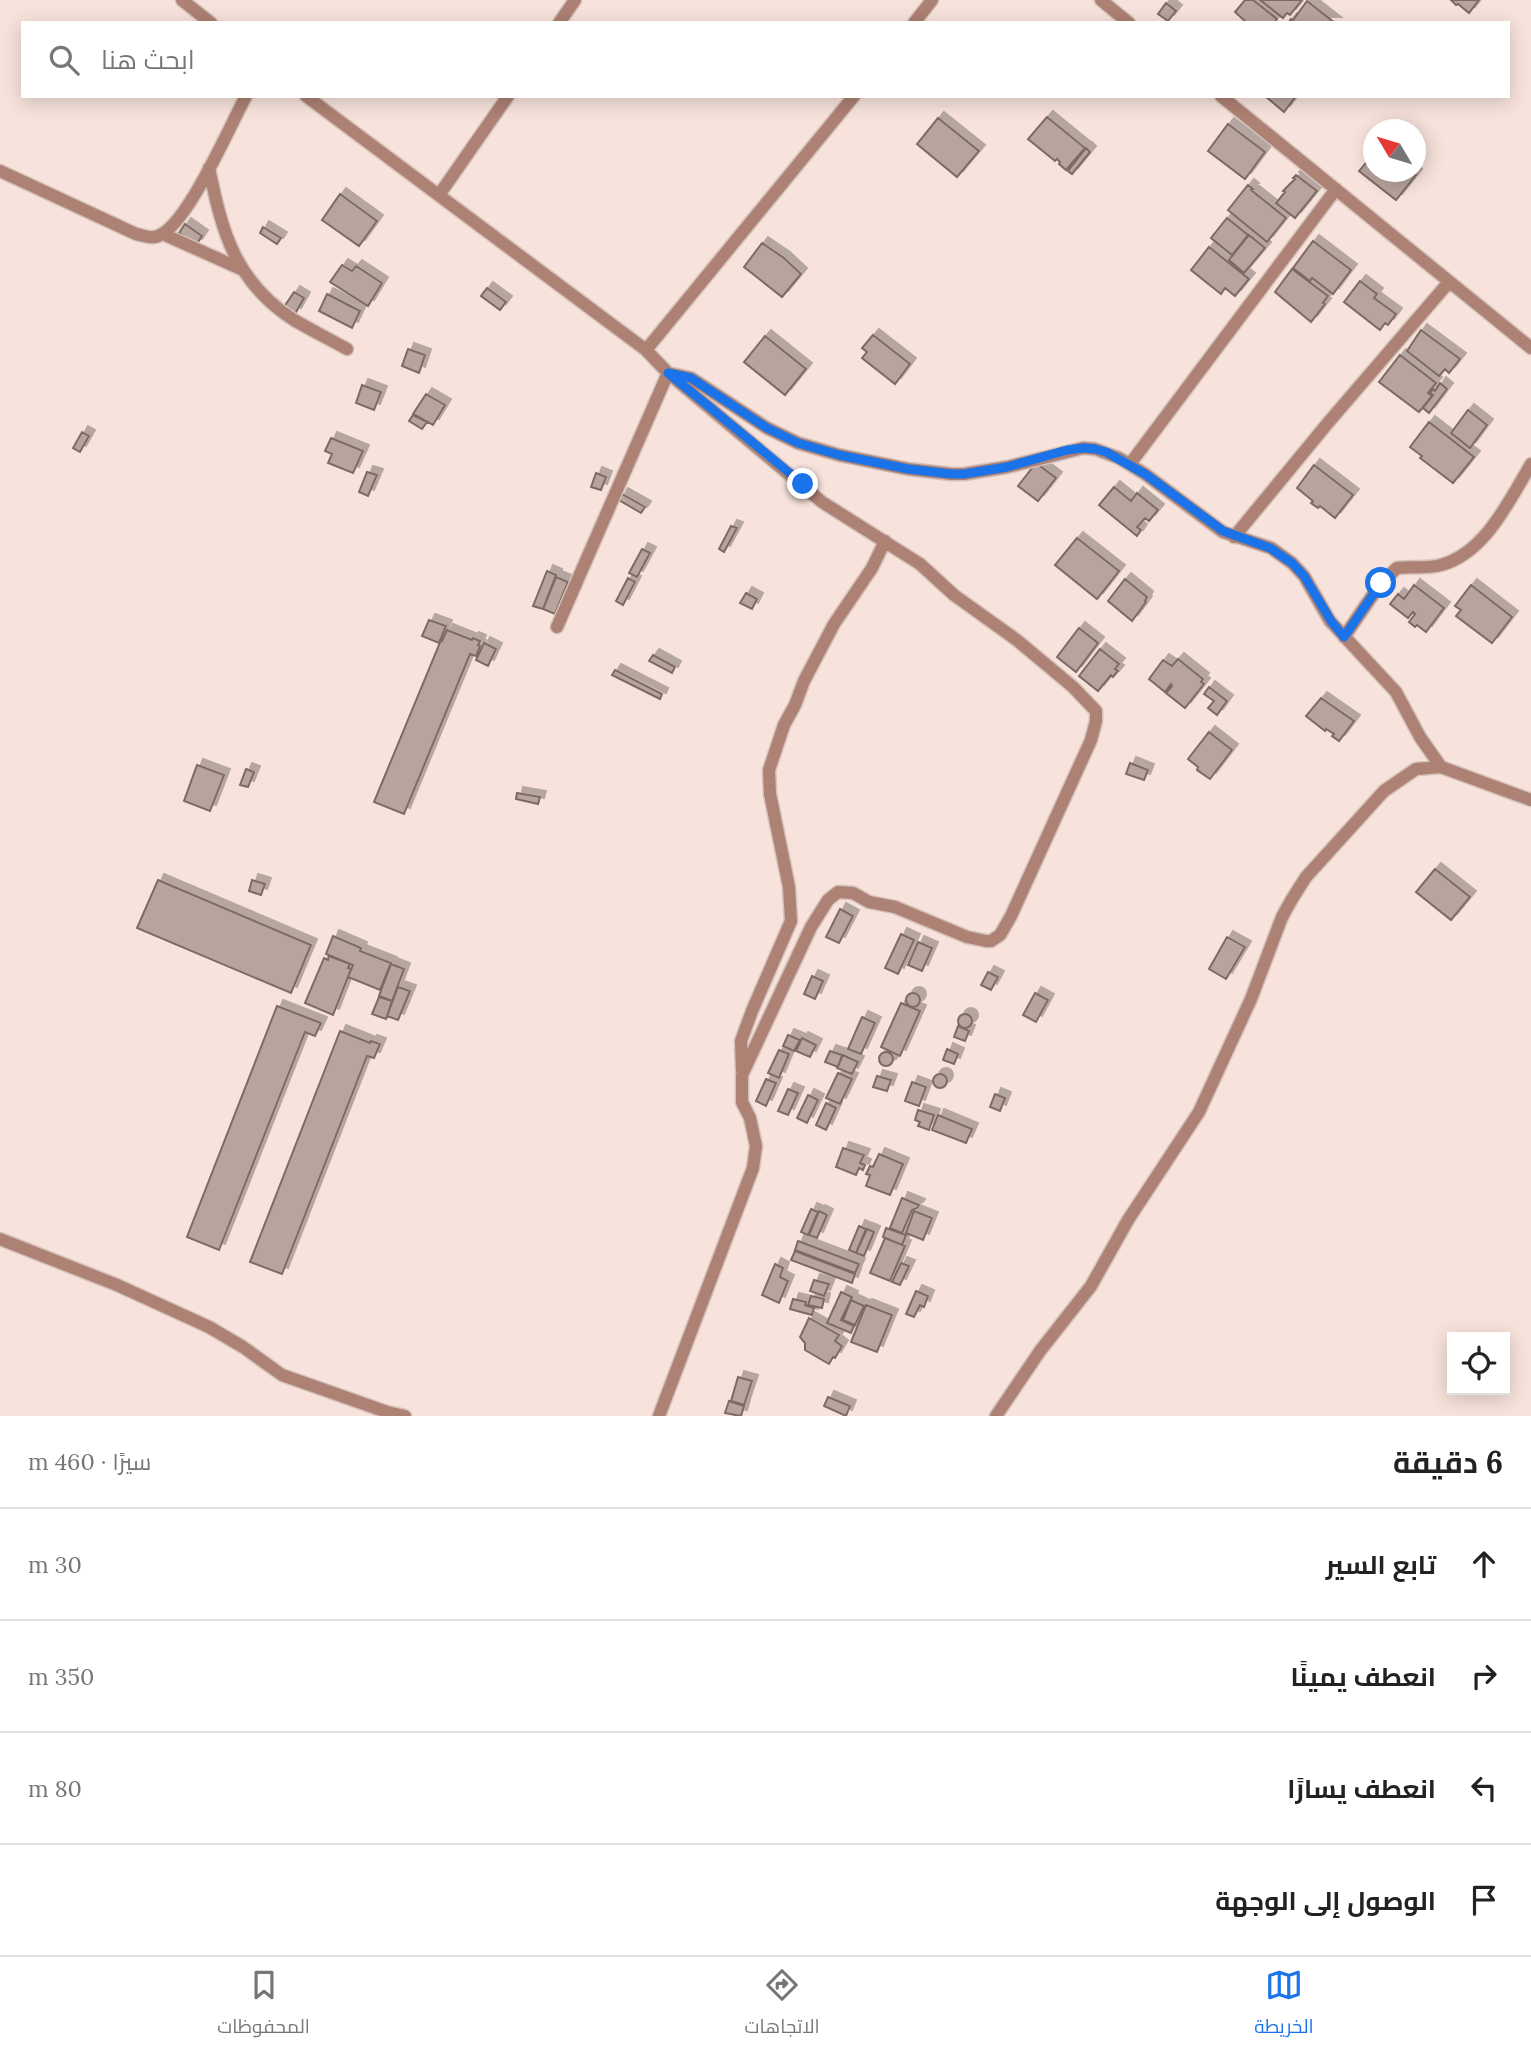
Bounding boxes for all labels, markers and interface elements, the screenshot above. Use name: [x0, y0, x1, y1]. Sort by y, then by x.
search box: [21, 21, 1510, 98]
icon: search: [45, 41, 83, 79]
text: ابحث هنا: [101, 43, 195, 76]
north arrow: [1363, 119, 1426, 182]
route end: [787, 468, 818, 499]
route start: [1365, 567, 1396, 598]
map controls: [1447, 1332, 1510, 1395]
button: locate: [1447, 1332, 1510, 1395]
text: 6 دقيقة: [1393, 1443, 1503, 1481]
text: سيرًا · 460 m: [28, 1447, 151, 1476]
icon: ahead: [1465, 1545, 1503, 1583]
text: تابع السير: [1326, 1548, 1436, 1581]
text: 30 m: [28, 1550, 82, 1579]
icon: right: [1465, 1657, 1503, 1695]
text: انعطف يمينًا: [1291, 1660, 1436, 1693]
text: 350 m: [28, 1662, 94, 1691]
icon: left: [1465, 1769, 1503, 1807]
text: انعطف يسارًا: [1287, 1772, 1436, 1805]
text: 80 m: [28, 1774, 82, 1803]
icon: arrive: [1465, 1881, 1503, 1919]
text: الوصول إلى الوجهة: [1215, 1884, 1436, 1917]
tab: المحفوظات: [217, 1966, 310, 2044]
tab: الاتجاهات: [744, 1966, 820, 2044]
tab: الخريطة: [1254, 1966, 1314, 2044]

